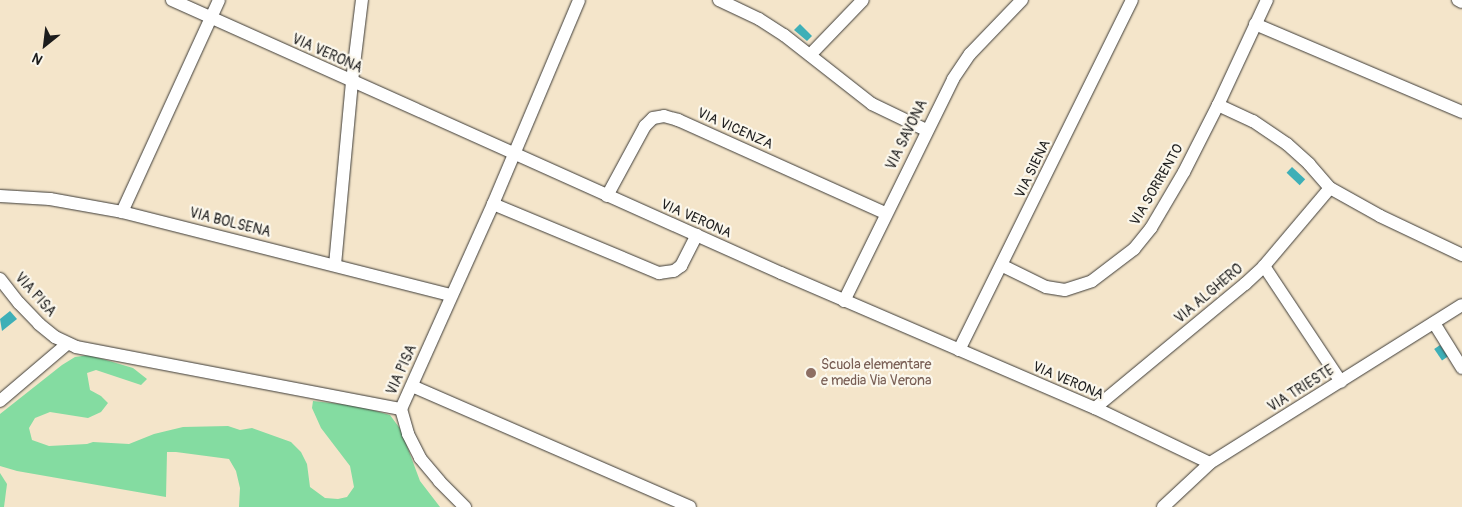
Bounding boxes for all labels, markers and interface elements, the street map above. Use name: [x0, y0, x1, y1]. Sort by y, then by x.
north arrow: [20, 20, 70, 70]
street label: VIA VERONA: [289, 31, 365, 77]
text: N: [29, 49, 46, 68]
street label: VIA SAVONA: [883, 97, 931, 173]
street label: VIA VICENZA: [695, 105, 775, 153]
street label: VIA SIENA: [1012, 137, 1054, 201]
street label: VIA SORRENTO: [1127, 141, 1187, 229]
street label: VIA VERONA: [658, 196, 734, 242]
street label: VIA BOLSENA: [187, 205, 273, 241]
street label: VIA ALGHERO: [1172, 261, 1246, 327]
street label: VIA PISA: [11, 270, 59, 320]
street label: VIA PISA: [383, 342, 421, 398]
place label: Scuola elementare e media Via Verona: [821, 357, 931, 390]
street label: VIA VERONA: [1030, 358, 1106, 404]
street label: VIA TRIESTE: [1265, 362, 1337, 416]
marker: Scuola elementare e media Via Verona: [805, 367, 817, 379]

